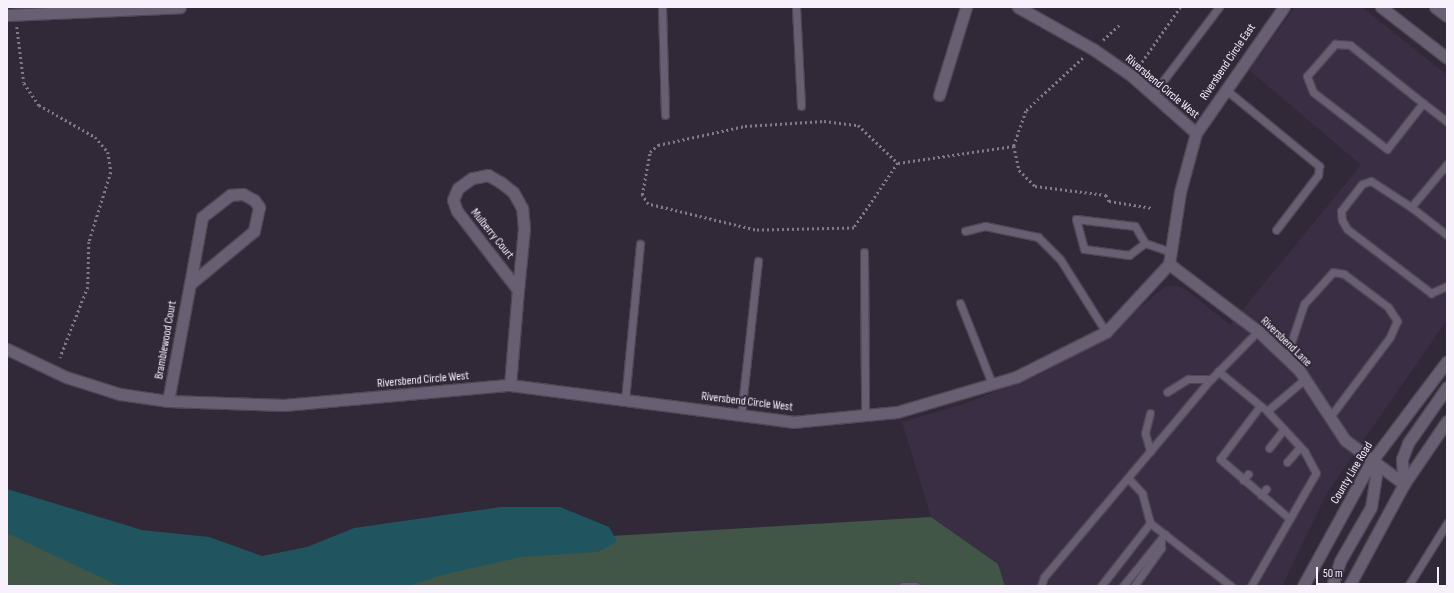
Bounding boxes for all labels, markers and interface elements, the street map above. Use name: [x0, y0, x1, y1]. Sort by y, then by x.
street label: Riversbend Circle East: [1197, 21, 1259, 103]
street label: Riversbend Circle West: [1122, 52, 1202, 122]
street label: Mulberry Court: [467, 206, 517, 262]
street label: Bramblewood Court: [152, 300, 180, 380]
street label: Riversbend Lane: [1257, 314, 1315, 370]
street label: Riversbend Circle West: [377, 369, 469, 391]
street label: Riversbend Circle West: [700, 389, 794, 415]
street label: County Line Road: [1328, 439, 1376, 507]
scale bar: [1318, 559, 1441, 585]
text: 50 m: [1323, 566, 1343, 581]

